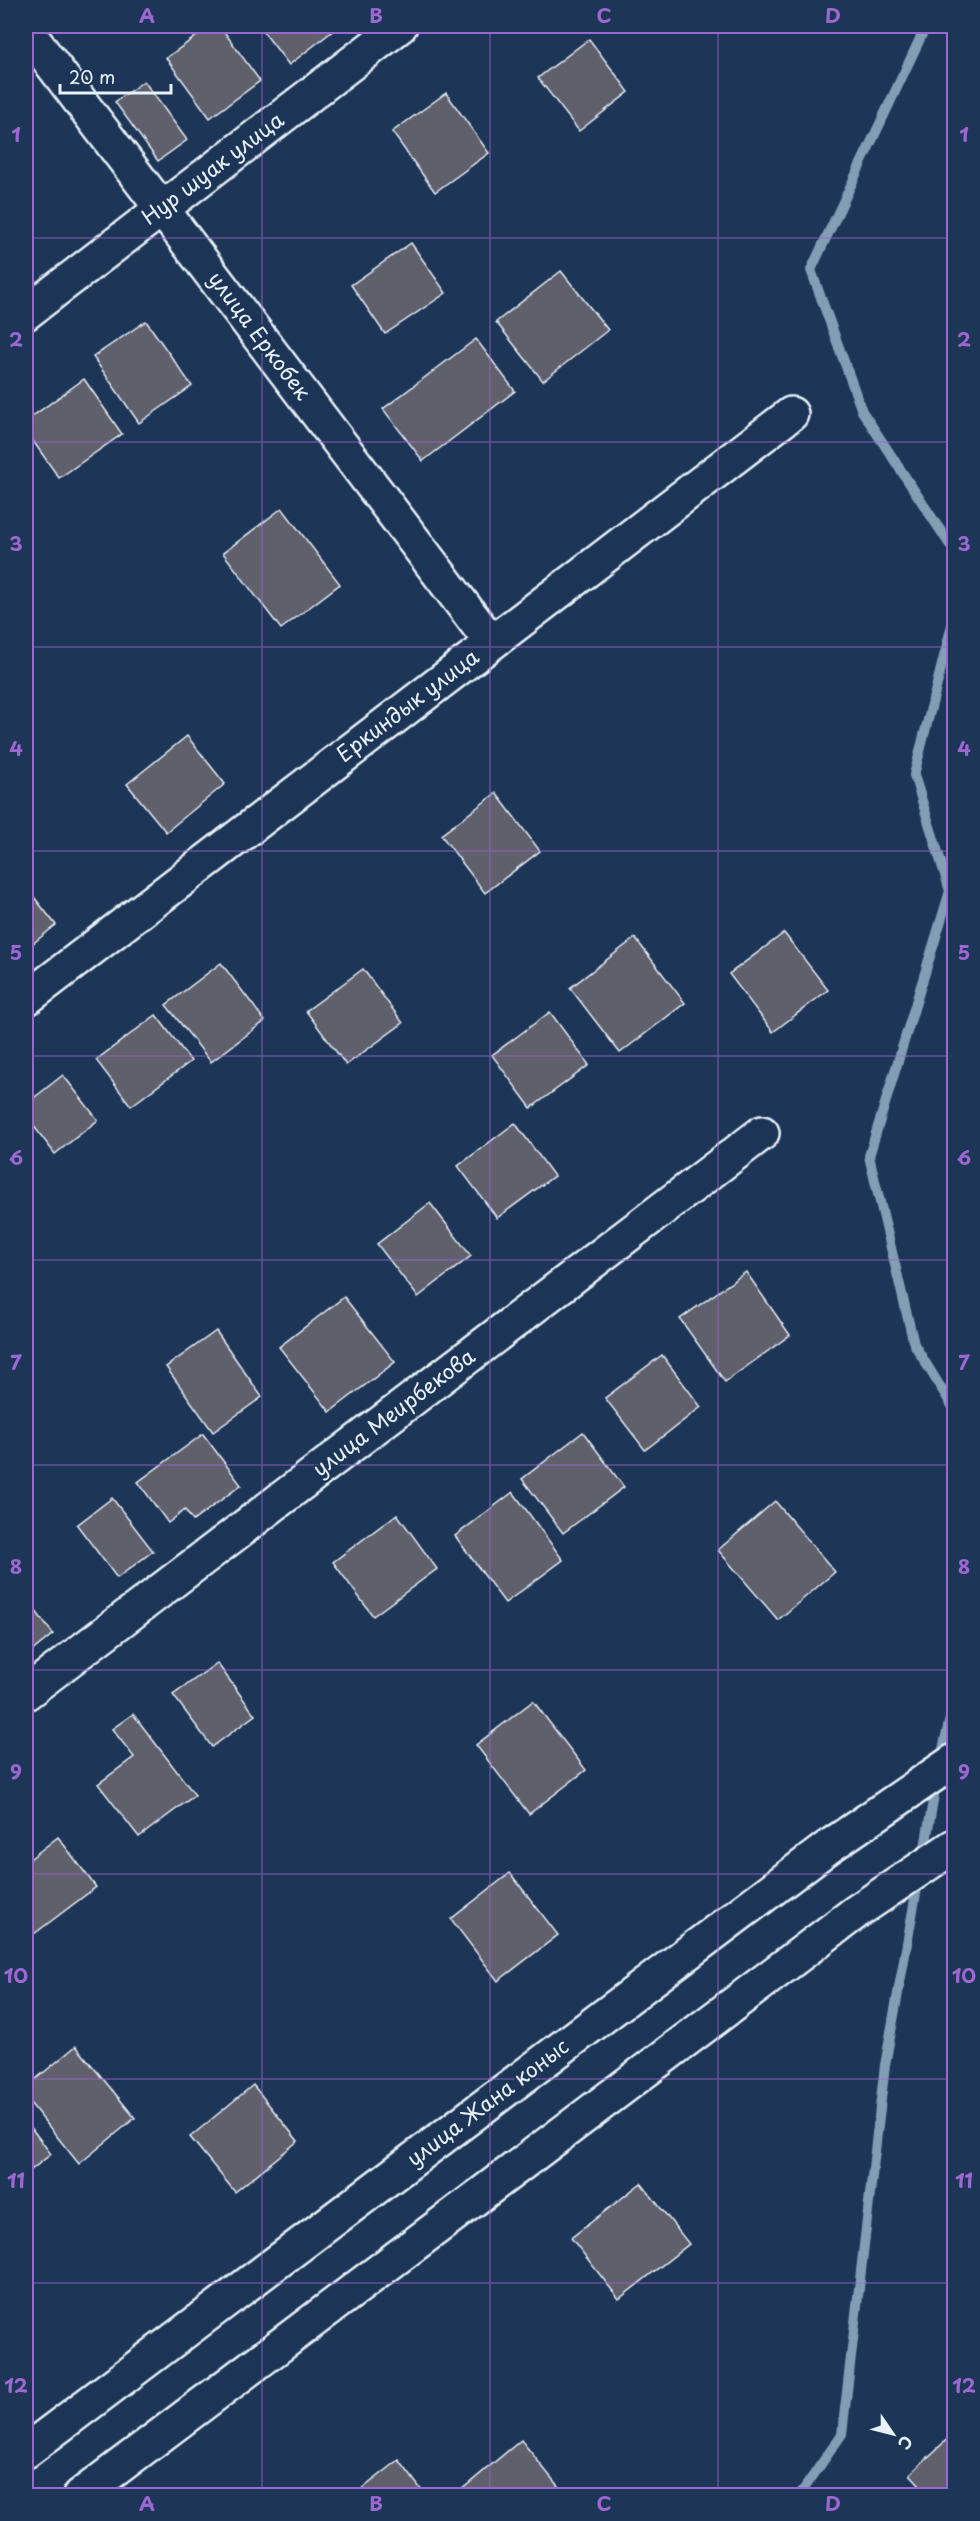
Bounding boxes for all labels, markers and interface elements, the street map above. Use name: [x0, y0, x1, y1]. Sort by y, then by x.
text: A: [139, 0, 155, 30]
text: B: [369, 0, 383, 30]
text: C: [596, 0, 612, 30]
text: D: [825, 0, 841, 30]
scale bar: [60, 57, 171, 95]
text: 20 m: [69, 63, 115, 90]
street label: Нур шуак улица: [134, 103, 290, 232]
text: 1: [11, 119, 21, 149]
text: 1: [959, 119, 969, 149]
street label: улица Еркобек: [202, 264, 320, 406]
text: 2: [9, 324, 23, 354]
text: 2: [957, 324, 971, 354]
text: 3: [9, 528, 23, 558]
text: 3: [957, 528, 971, 558]
street label: Еркиндык улица: [329, 640, 485, 769]
text: 4: [9, 733, 23, 763]
text: 4: [957, 733, 971, 763]
text: 5: [10, 937, 22, 967]
text: 5: [958, 937, 970, 967]
text: 6: [9, 1142, 23, 1172]
text: 6: [957, 1142, 971, 1172]
street label: улица Меирбекова: [305, 1340, 481, 1483]
text: 7: [10, 1347, 22, 1377]
text: 7: [958, 1347, 970, 1377]
text: 8: [10, 1551, 22, 1581]
text: 8: [958, 1551, 970, 1581]
text: 9: [10, 1756, 22, 1786]
text: 9: [958, 1756, 970, 1786]
text: 10: [4, 1960, 28, 1990]
text: 10: [952, 1960, 976, 1990]
street label: улица Жана коныс: [399, 2030, 575, 2173]
text: 11: [7, 2165, 25, 2195]
text: 11: [955, 2165, 973, 2195]
text: 12: [4, 2370, 28, 2400]
text: 12: [952, 2370, 976, 2400]
north arrow: [863, 2404, 923, 2464]
text: С: [893, 2431, 919, 2455]
text: A: [139, 2488, 155, 2518]
text: B: [369, 2488, 383, 2518]
text: C: [596, 2488, 612, 2518]
text: D: [825, 2488, 841, 2518]

